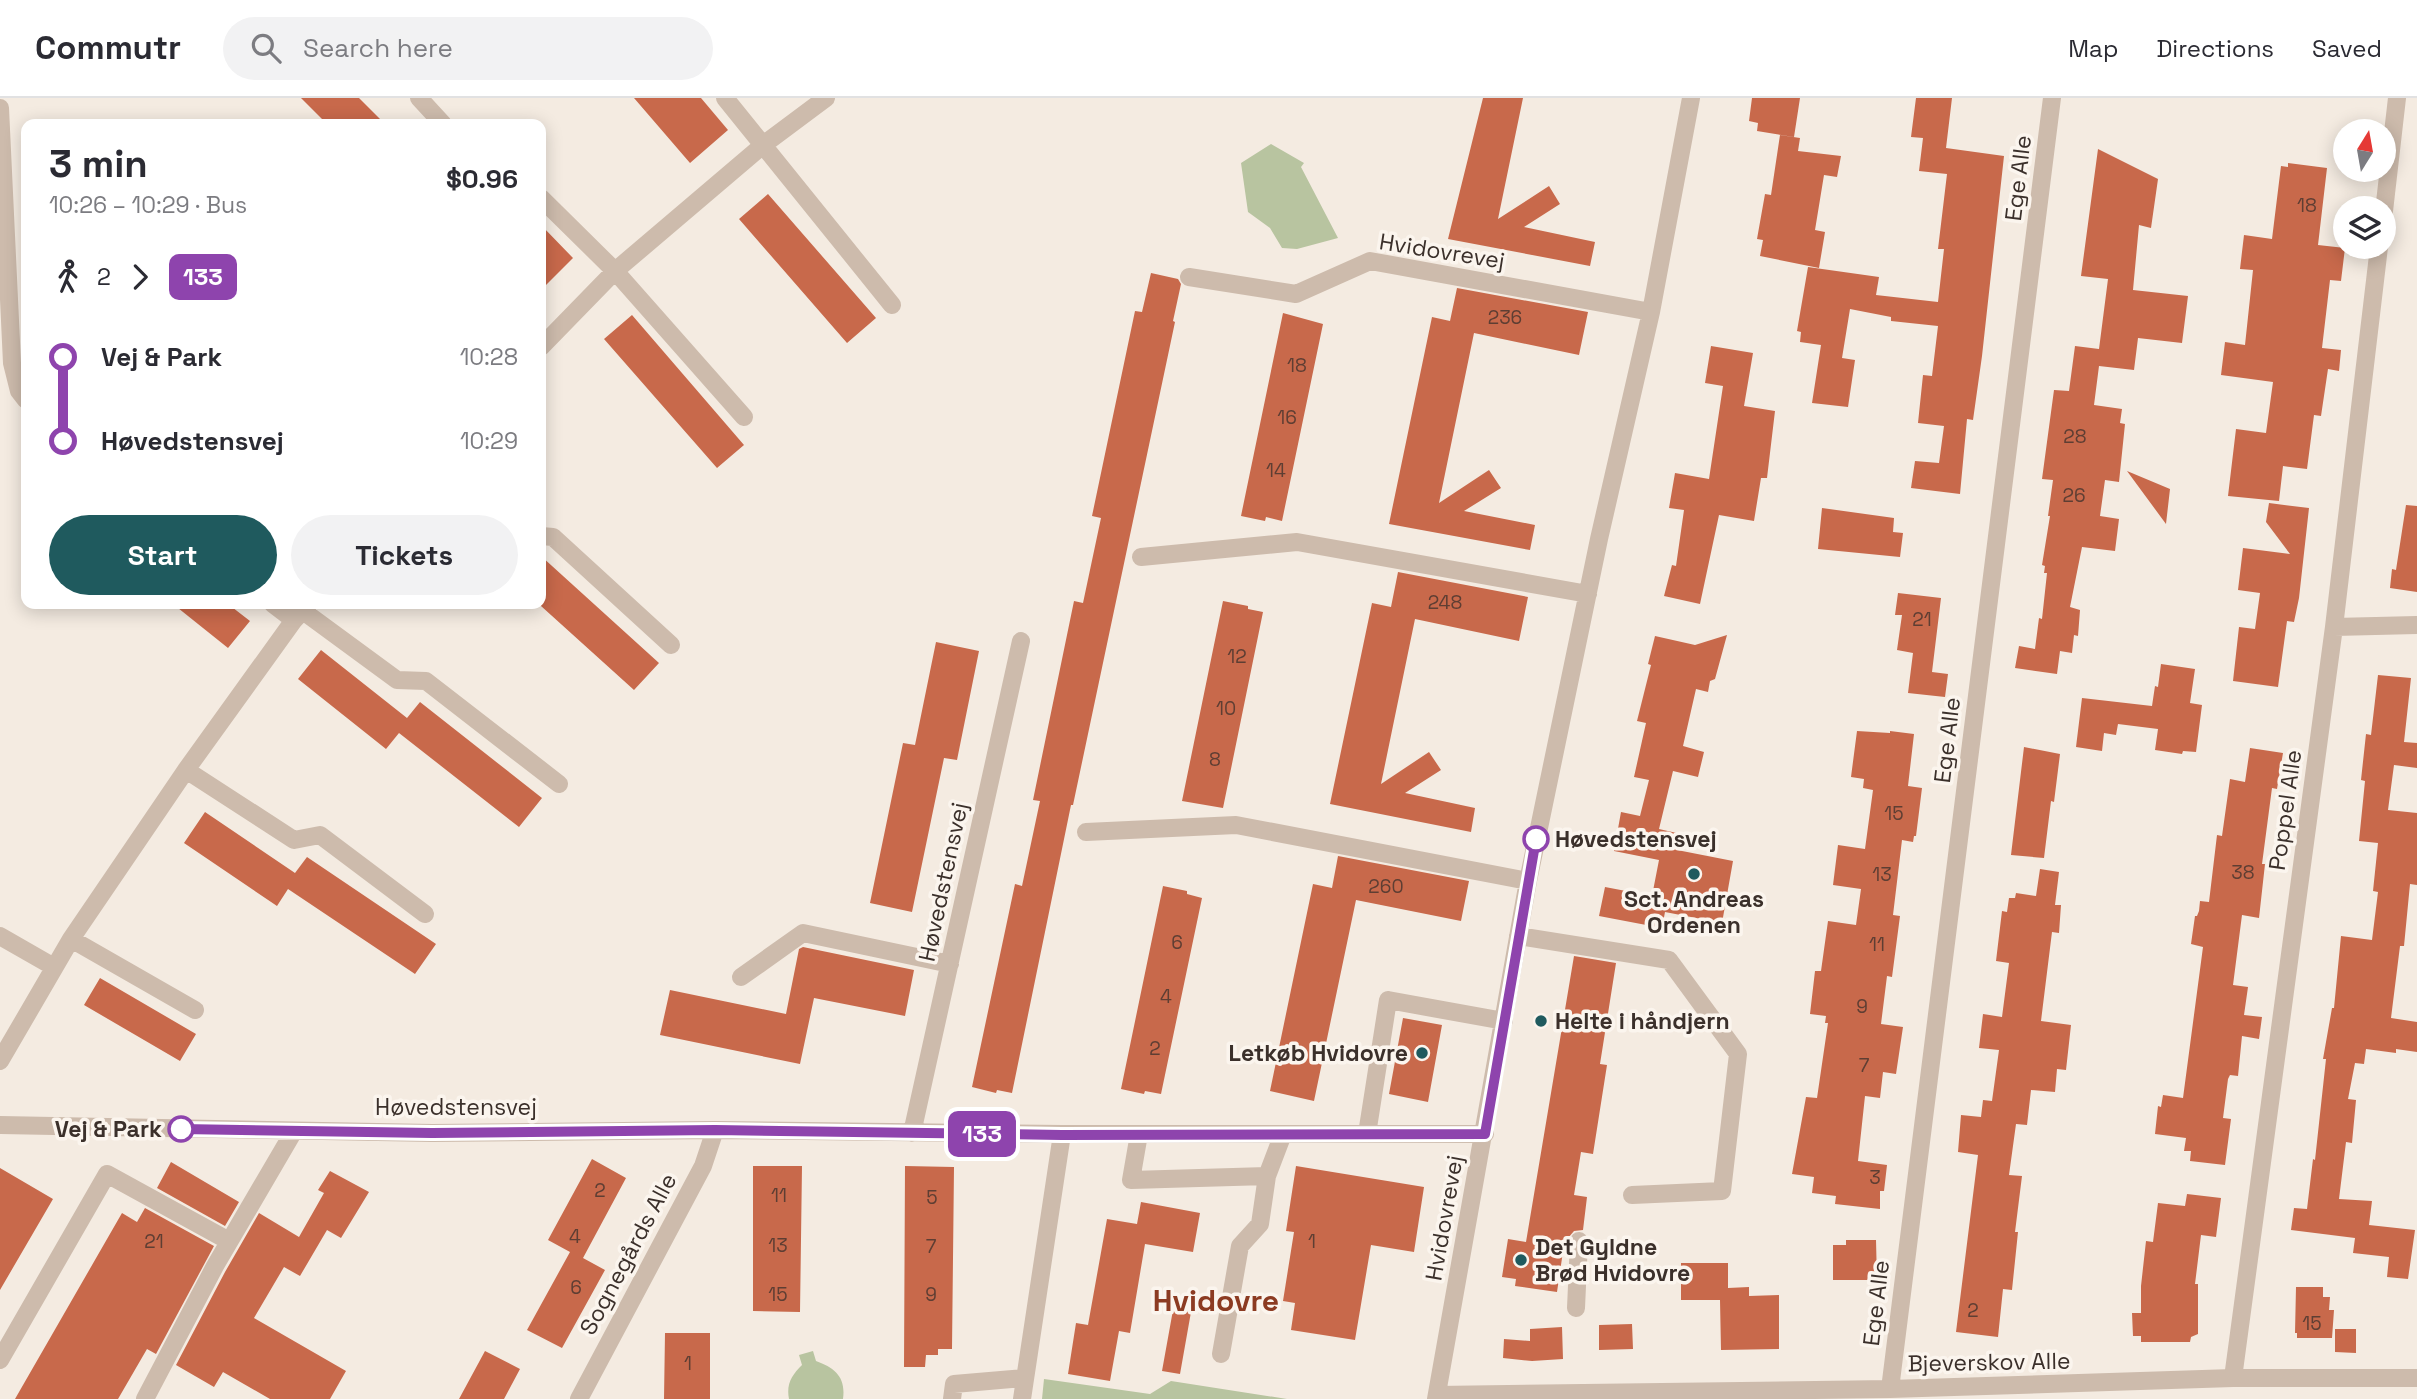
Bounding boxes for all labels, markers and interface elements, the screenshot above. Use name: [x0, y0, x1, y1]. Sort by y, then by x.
search box: [223, 17, 713, 80]
text: Commutr: [35, 27, 181, 69]
icon: search: [247, 29, 285, 67]
text: Search here: [303, 31, 453, 65]
text: Map: [2068, 33, 2118, 64]
text: Directions: [2156, 33, 2274, 64]
text: Saved: [2312, 33, 2382, 64]
north arrow: [2333, 119, 2396, 182]
map controls: [2333, 119, 2396, 259]
street label: Ege Alle: [1998, 133, 2038, 223]
text: 3 min: [49, 140, 148, 188]
text: $0.96: [446, 162, 518, 196]
text: 10:26 – 10:29 · Bus: [49, 190, 247, 220]
house number: 18: [2297, 193, 2317, 218]
button: layers: [2333, 196, 2396, 259]
street label: Hvidovrevej: [1377, 226, 1507, 276]
icon: walk: [49, 258, 87, 296]
icon: forward: [121, 258, 159, 296]
text: 133: [183, 261, 223, 292]
text: 2: [97, 262, 111, 292]
house number: 236: [1488, 305, 1522, 330]
text: Vej & Park: [101, 340, 222, 374]
text: 10:28: [460, 342, 518, 372]
house number: 18: [1287, 353, 1307, 378]
house number: 16: [1277, 405, 1297, 430]
text: Høvedstensvej: [101, 424, 284, 458]
house number: 28: [2063, 424, 2087, 449]
text: 10:29: [460, 426, 518, 456]
house number: 14: [1266, 458, 1286, 483]
house number: 26: [2062, 483, 2086, 508]
button: Start: [49, 515, 277, 595]
button: Tickets: [291, 515, 518, 595]
house number: 248: [1428, 590, 1462, 615]
house number: 21: [1912, 607, 1932, 632]
house number: 12: [1227, 644, 1247, 669]
street label: Ege Alle: [1927, 695, 1967, 785]
house number: 10: [1216, 696, 1236, 721]
house number: 8: [1209, 747, 1221, 772]
street label: Poppel Alle: [2262, 748, 2308, 872]
street label: Høvedstensvej: [912, 800, 974, 964]
house number: 15: [1884, 801, 1904, 826]
place label: Høvedstensvej: [1555, 824, 1717, 854]
marker: Høvedstensvej: [1523, 826, 1549, 852]
house number: 38: [2231, 860, 2255, 885]
house number: 13: [1872, 862, 1892, 887]
marker: Sct. Andreas Ordenen: [1686, 866, 1702, 882]
house number: 260: [1368, 874, 1404, 899]
place label: Sct. Andreas Ordenen: [1624, 884, 1764, 940]
house number: 6: [1171, 930, 1183, 955]
house number: 11: [1869, 932, 1885, 957]
house number: 4: [1160, 984, 1172, 1009]
house number: 9: [1856, 994, 1868, 1019]
place label: Helte i håndjern: [1555, 1006, 1730, 1036]
marker: Helte i håndjern: [1533, 1013, 1549, 1029]
house number: 2: [1149, 1036, 1161, 1061]
place label: Letkøb Hvidovre: [1228, 1038, 1408, 1068]
marker: Letkøb Hvidovre: [1414, 1045, 1430, 1061]
house number: 7: [1859, 1053, 1870, 1078]
street label: Høvedstensvej: [375, 1092, 537, 1122]
line badge: 133: [942, 1111, 1022, 1157]
place label: Vej & Park: [55, 1114, 162, 1144]
marker: Vej & Park: [168, 1116, 194, 1142]
text: 133: [962, 1118, 1002, 1149]
street label: Hvidovrevej: [1418, 1153, 1470, 1283]
house number: 3: [1869, 1165, 1881, 1190]
street label: Sognegårds Alle: [573, 1168, 683, 1340]
house number: 2: [594, 1178, 606, 1203]
house number: 11: [771, 1183, 787, 1208]
house number: 5: [926, 1185, 938, 1210]
house number: 4: [569, 1224, 581, 1249]
house number: 21: [144, 1229, 164, 1254]
house number: 1: [1308, 1229, 1316, 1254]
place label: Det Gyldne Brød Hvidovre: [1535, 1232, 1690, 1288]
house number: 13: [768, 1233, 788, 1258]
house number: 7: [926, 1234, 937, 1259]
marker: Det Gyldne Brød Hvidovre: [1513, 1252, 1529, 1268]
street label: Ege Alle: [1856, 1258, 1896, 1348]
house number: 6: [570, 1275, 582, 1300]
district label: Hvidovre: [1153, 1281, 1279, 1320]
house number: 15: [768, 1282, 788, 1307]
house number: 9: [925, 1282, 937, 1307]
house number: 2: [1967, 1298, 1979, 1323]
house number: 15: [2302, 1311, 2322, 1336]
street label: Bjeverskov Alle: [1907, 1346, 2071, 1378]
house number: 1: [684, 1351, 692, 1376]

